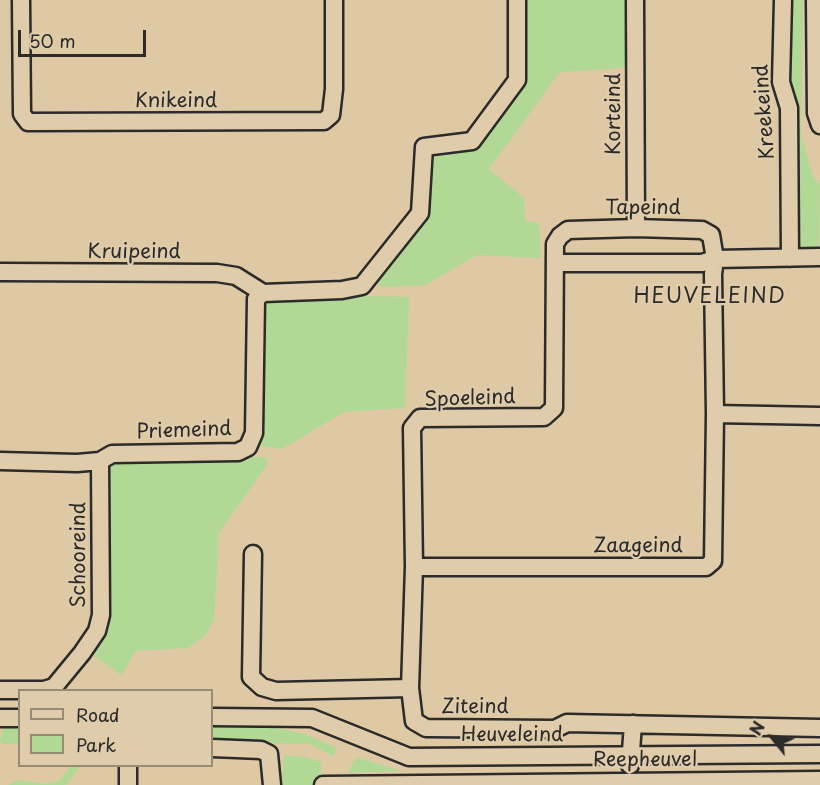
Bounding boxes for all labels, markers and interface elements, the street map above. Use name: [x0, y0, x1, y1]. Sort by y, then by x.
scale bar: [21, 18, 148, 56]
text: 50 m: [29, 27, 76, 54]
street label: Kreekeind: [750, 63, 780, 161]
street label: Korteind: [602, 73, 626, 155]
street label: Knikeind: [135, 89, 217, 113]
street label: Tapeind: [605, 196, 681, 220]
street label: Kruipeind: [87, 240, 181, 264]
district label: HEUVELEIND: [634, 284, 786, 310]
street label: Spoeleind: [424, 385, 516, 413]
street label: Priemeind: [136, 417, 232, 445]
street label: Schooreind: [67, 502, 91, 608]
street label: Zaageind: [593, 534, 683, 558]
legend: [18, 689, 213, 767]
street label: Ziteind: [441, 695, 509, 719]
text: Road: [76, 701, 120, 728]
north arrow: [742, 707, 802, 767]
text: N: [743, 717, 770, 739]
street label: Heuveleind: [461, 723, 563, 747]
text: Park: [76, 731, 116, 758]
street label: Reepheuvel: [593, 748, 697, 772]

